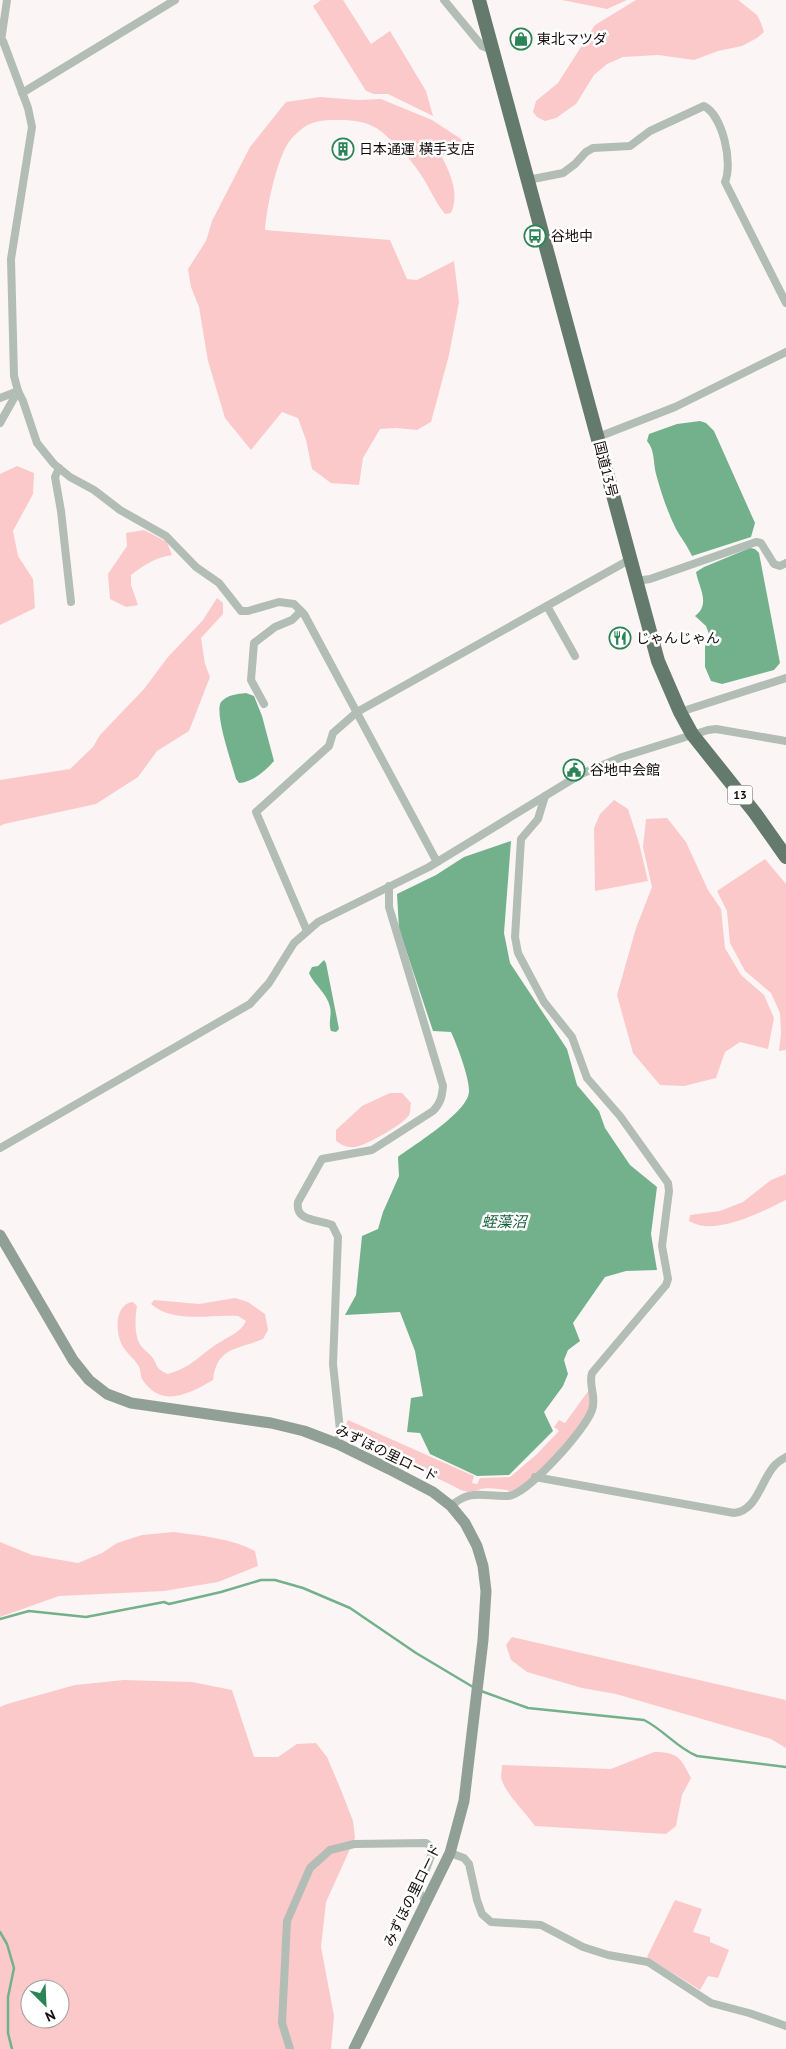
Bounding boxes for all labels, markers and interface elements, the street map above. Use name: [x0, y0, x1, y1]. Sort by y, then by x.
shop icon: 東北マツダ: [509, 27, 533, 51]
place label: 東北マツダ: [537, 30, 607, 48]
building icon: 日本通運 横手支店: [331, 137, 355, 161]
place label: 日本通運 横手支店: [359, 140, 475, 158]
bus stop icon: 谷地中: [523, 224, 547, 248]
place label: 谷地中: [551, 227, 593, 245]
street label: 国道13号: [590, 439, 622, 499]
restaurant icon: じゃんじゃん: [608, 626, 632, 650]
place label: じゃんじゃん: [636, 629, 720, 647]
public building icon: 谷地中会館: [562, 758, 586, 782]
place label: 谷地中会館: [590, 761, 660, 779]
road number: 13: [728, 786, 752, 804]
water label: 蛭藻沼: [481, 1212, 528, 1231]
street label: みずほの里ロード: [333, 1420, 441, 1486]
street label: みずほの里ロード: [379, 1841, 445, 1949]
north arrow: [20, 1979, 70, 2029]
text: N: [42, 2006, 58, 2026]

